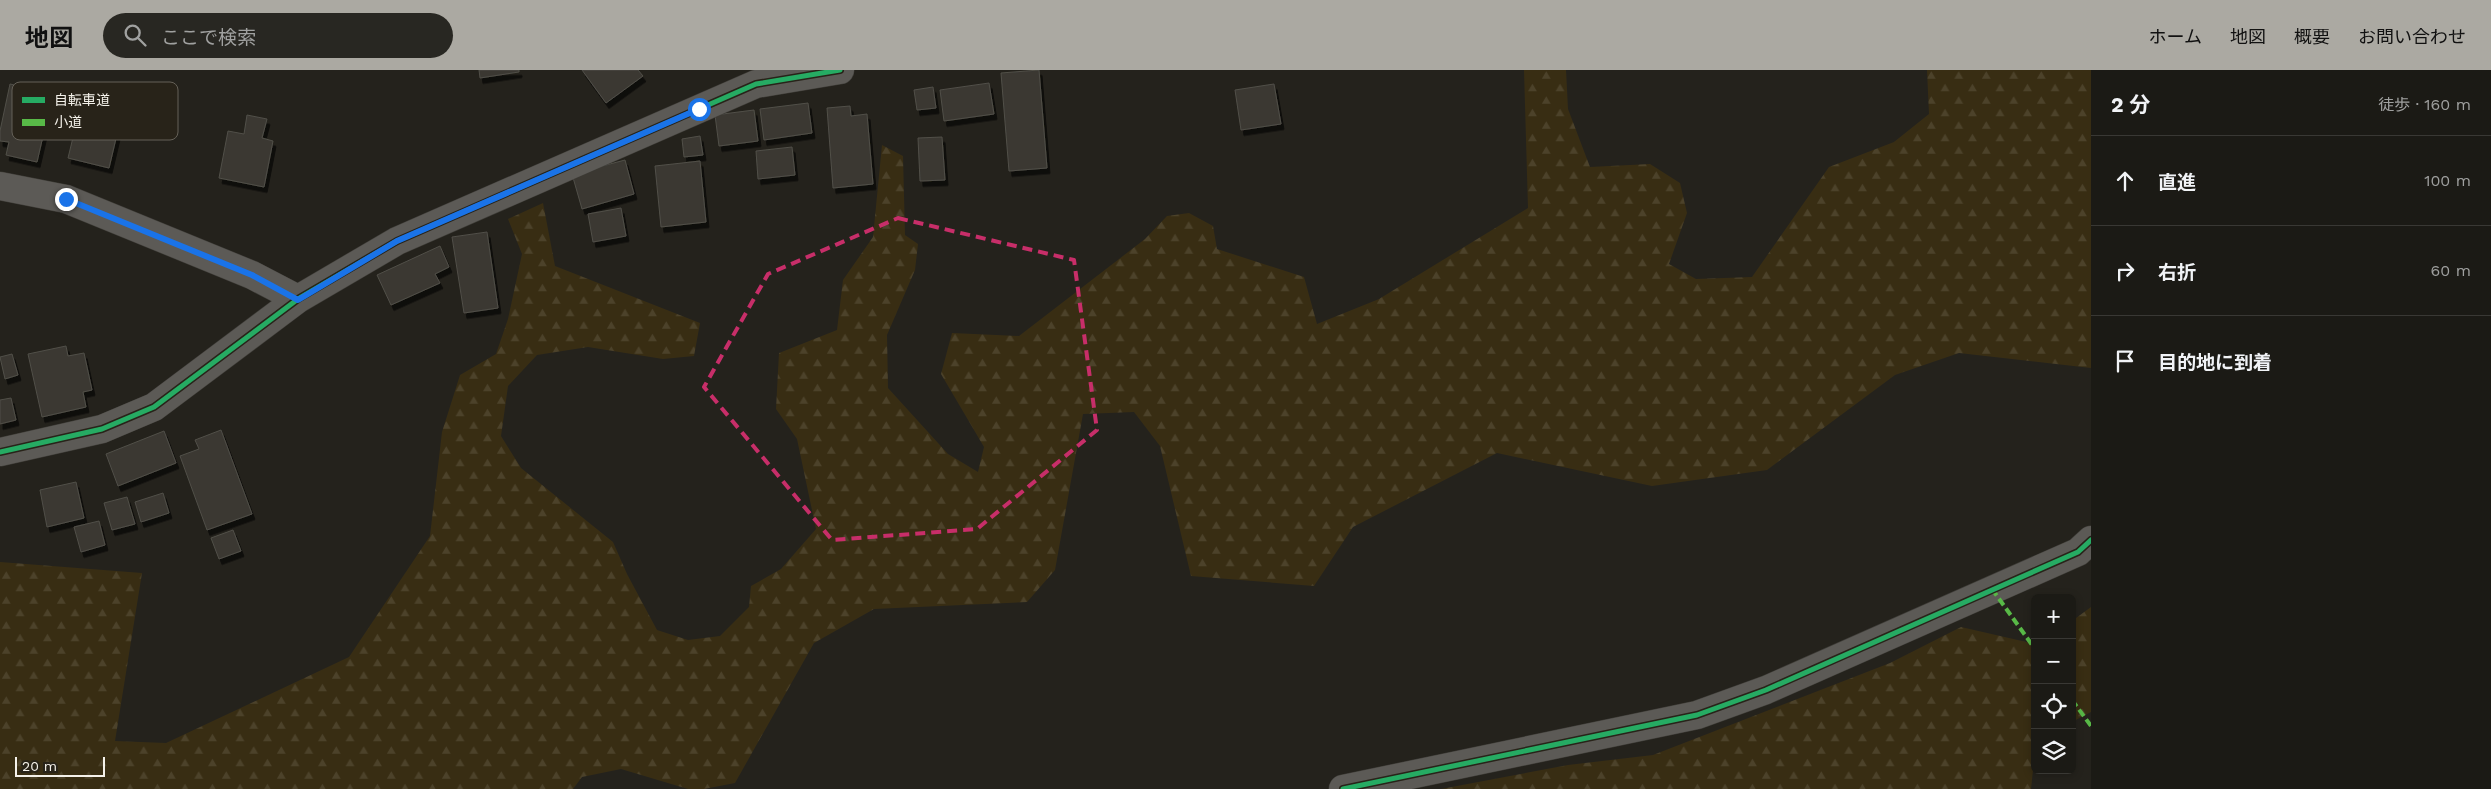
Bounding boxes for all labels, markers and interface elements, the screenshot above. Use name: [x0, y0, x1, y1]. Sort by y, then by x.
search box: [103, 13, 453, 58]
icon: search: [121, 21, 149, 49]
text: 地図: [25, 24, 73, 52]
text: ここで検索: [161, 26, 256, 49]
text: ホーム: [2149, 26, 2202, 47]
text: 地図: [2230, 26, 2266, 47]
text: 概要: [2294, 26, 2330, 47]
text: お問い合わせ: [2358, 26, 2466, 47]
legend: [12, 82, 178, 140]
text: 自転車道: [54, 92, 110, 108]
text: 2 分: [2111, 92, 2151, 117]
text: 徒歩 · 160 m: [2378, 95, 2471, 114]
route start: [688, 98, 711, 121]
text: 小道: [54, 114, 82, 130]
icon: ahead: [2111, 167, 2139, 195]
text: 直進: [2158, 171, 2196, 194]
text: 100 m: [2424, 171, 2471, 190]
route end: [55, 188, 78, 211]
icon: right: [2111, 257, 2139, 285]
text: 右折: [2158, 261, 2196, 284]
text: 60 m: [2431, 261, 2471, 280]
icon: arrive: [2111, 347, 2139, 375]
text: 目的地に到着: [2158, 351, 2272, 374]
map controls: [2031, 594, 2076, 774]
button: +: [2031, 594, 2076, 639]
button: −: [2031, 639, 2076, 684]
button: locate: [2031, 684, 2076, 729]
button: layers: [2031, 729, 2076, 774]
scale bar: [15, 754, 105, 777]
text: 20 m: [22, 758, 57, 774]

